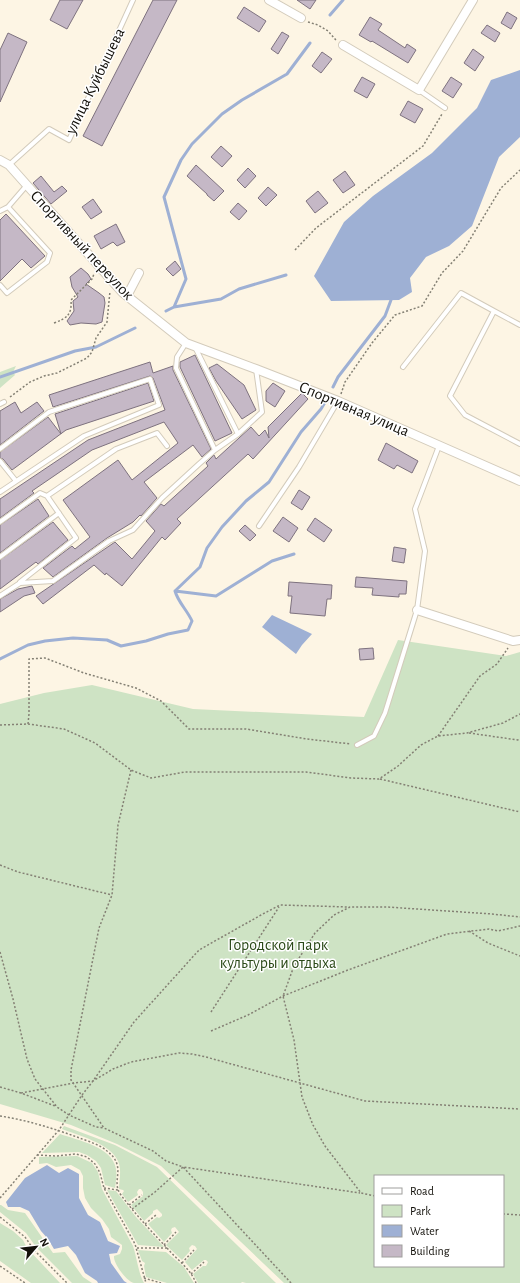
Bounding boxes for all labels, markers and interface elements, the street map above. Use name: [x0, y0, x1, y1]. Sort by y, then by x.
street label: улица Куйбышева: [62, 26, 128, 138]
street label: Спортивный переулок: [27, 187, 137, 304]
street label: Спортивная улица: [296, 379, 411, 440]
park label: Городской парк культуры и отдыха: [220, 937, 336, 972]
legend: [374, 1175, 504, 1267]
text: Road: [410, 1185, 434, 1197]
text: Park: [410, 1205, 431, 1217]
text: Water: [410, 1225, 439, 1237]
north arrow: [16, 1227, 56, 1267]
text: N: [38, 1237, 51, 1249]
text: Building: [410, 1245, 450, 1257]

